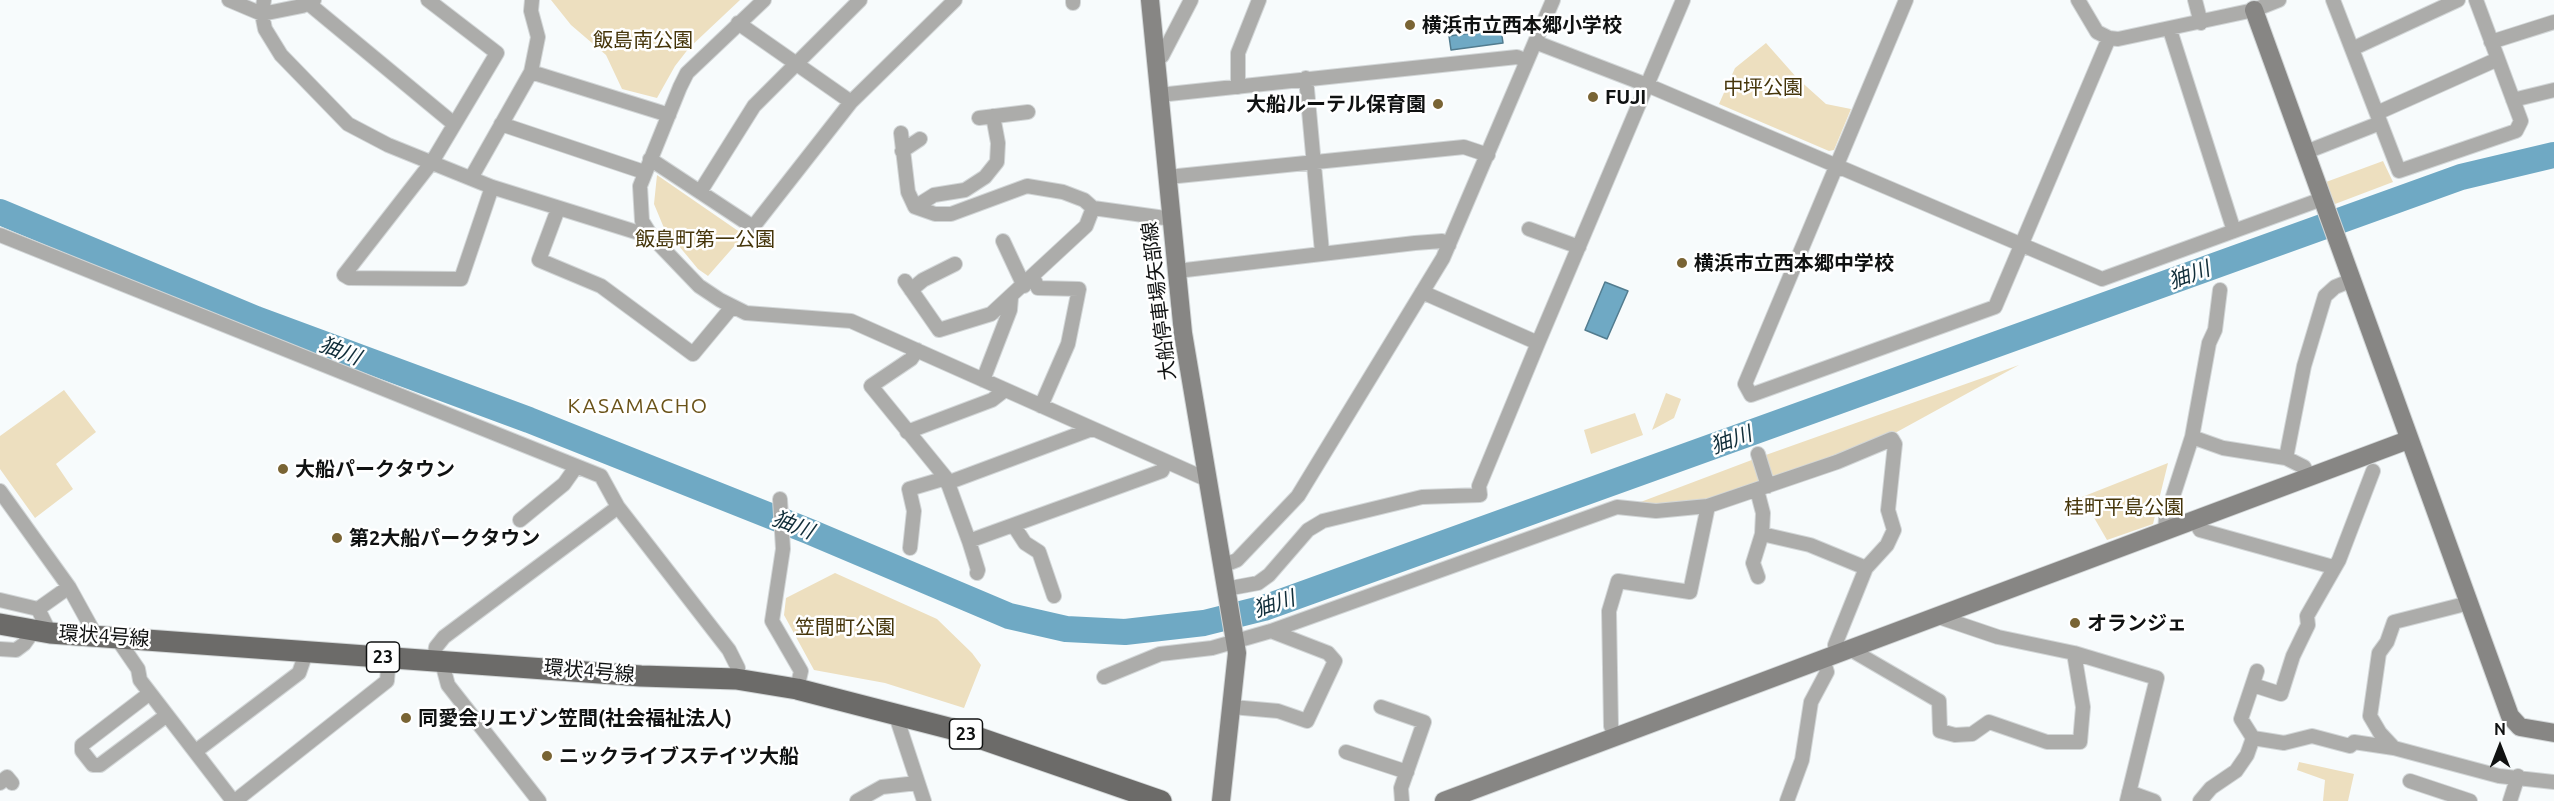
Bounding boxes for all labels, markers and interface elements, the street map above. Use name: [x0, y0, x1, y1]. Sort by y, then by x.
place label: 横浜市立西本郷小学校: [1422, 13, 1622, 37]
marker: 横浜市立西本郷小学校: [1403, 18, 1417, 32]
park label: 飯島南公園: [593, 28, 693, 52]
park label: 中坪公園: [1723, 75, 1803, 99]
place label: FUJI: [1605, 85, 1646, 109]
marker: FUJI: [1586, 90, 1600, 104]
place label: 大船ルーテル保育園: [1246, 92, 1426, 116]
marker: 大船ルーテル保育園: [1431, 97, 1445, 111]
street label: 大船停車場矢部線: [1137, 220, 1181, 382]
park label: 飯島町第一公園: [635, 227, 775, 251]
place label: 横浜市立西本郷中学校: [1694, 251, 1894, 275]
marker: 横浜市立西本郷中学校: [1675, 256, 1689, 270]
water label: 㹨川: [2165, 256, 2213, 294]
water label: 㹨川: [316, 332, 364, 370]
district label: KASAMACHO: [567, 393, 709, 419]
water label: 㹨川: [1707, 421, 1755, 459]
place label: 大船パークタウン: [295, 457, 455, 481]
marker: 大船パークタウン: [276, 462, 290, 476]
park label: 桂町平島公園: [2064, 495, 2184, 519]
water label: 㹨川: [769, 506, 817, 544]
place label: 第2大船パークタウン: [349, 526, 540, 550]
marker: 第2大船パークタウン: [330, 531, 344, 545]
water label: 㹨川: [1250, 586, 1298, 622]
place label: オランジェ: [2087, 611, 2187, 635]
park label: 笠間町公園: [795, 615, 895, 639]
marker: オランジェ: [2068, 616, 2082, 630]
street label: 環状4号線: [58, 621, 150, 651]
road number: 23: [366, 642, 400, 672]
street label: 環状4号線: [542, 655, 636, 687]
place label: 同愛会リエゾン笠間(社会福祉法人): [418, 706, 732, 730]
marker: 同愛会リエゾン笠間(社会福祉法人): [399, 711, 413, 725]
north arrow: [2470, 717, 2530, 777]
road number: 23: [950, 719, 982, 749]
text: N: [2494, 720, 2506, 738]
place label: ニックライブステイツ大船: [559, 744, 799, 768]
marker: ニックライブステイツ大船: [540, 749, 554, 763]

